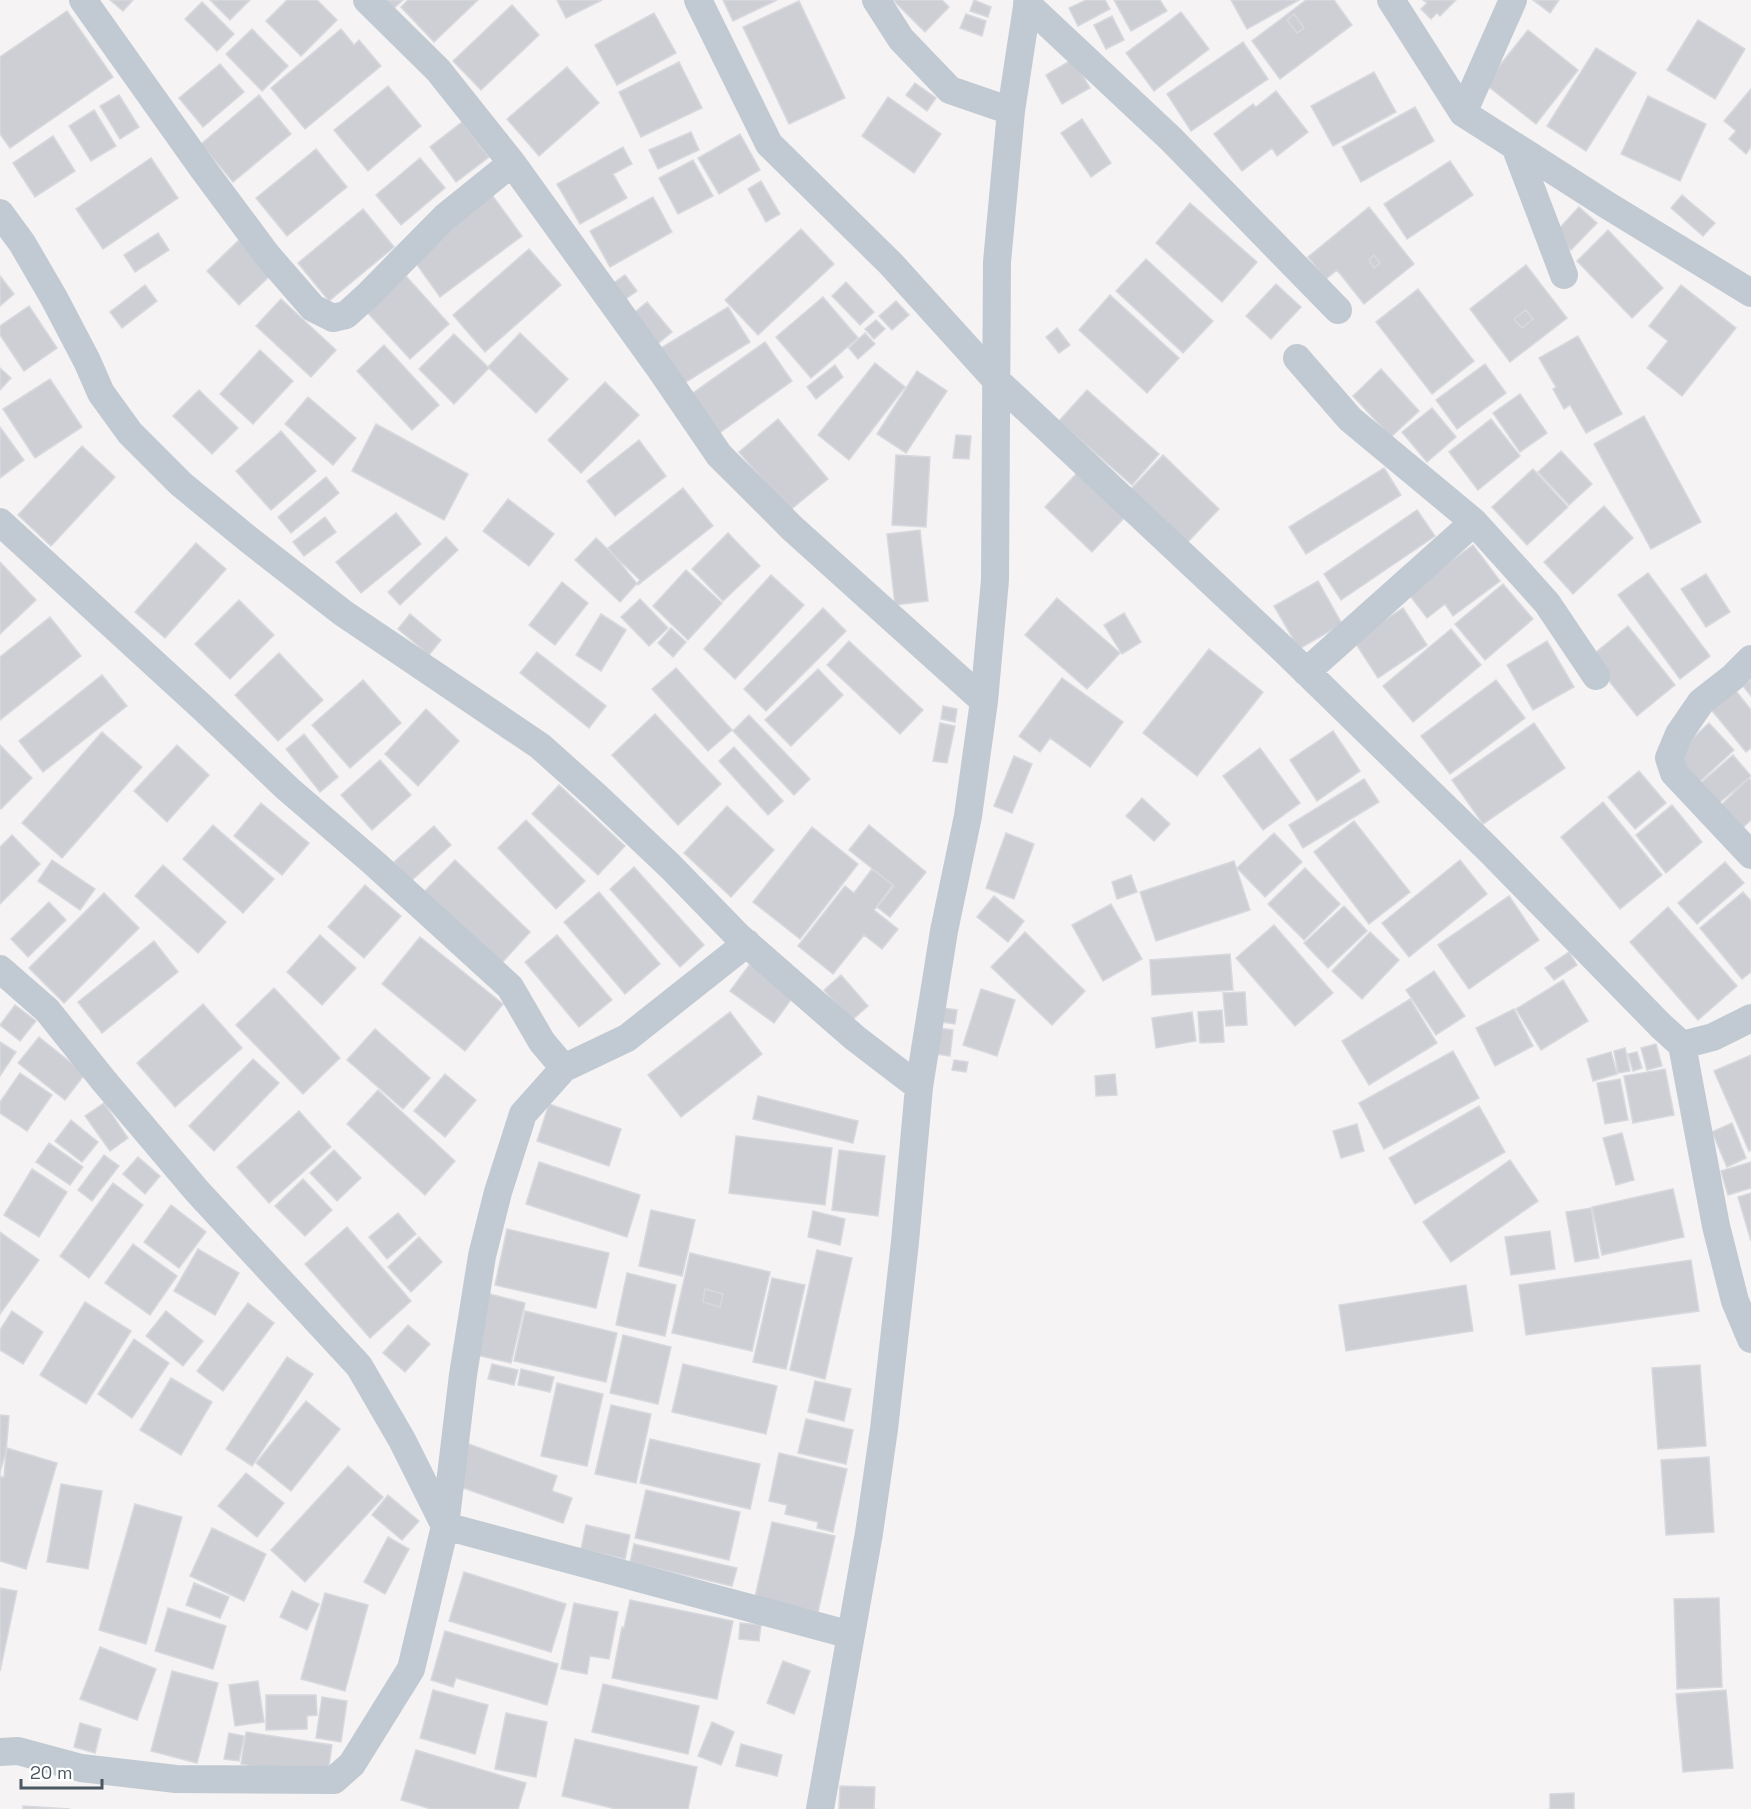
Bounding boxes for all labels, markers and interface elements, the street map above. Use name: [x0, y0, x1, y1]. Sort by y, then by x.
scale bar: [21, 1752, 102, 1790]
text: 20 m: [30, 1761, 73, 1784]

